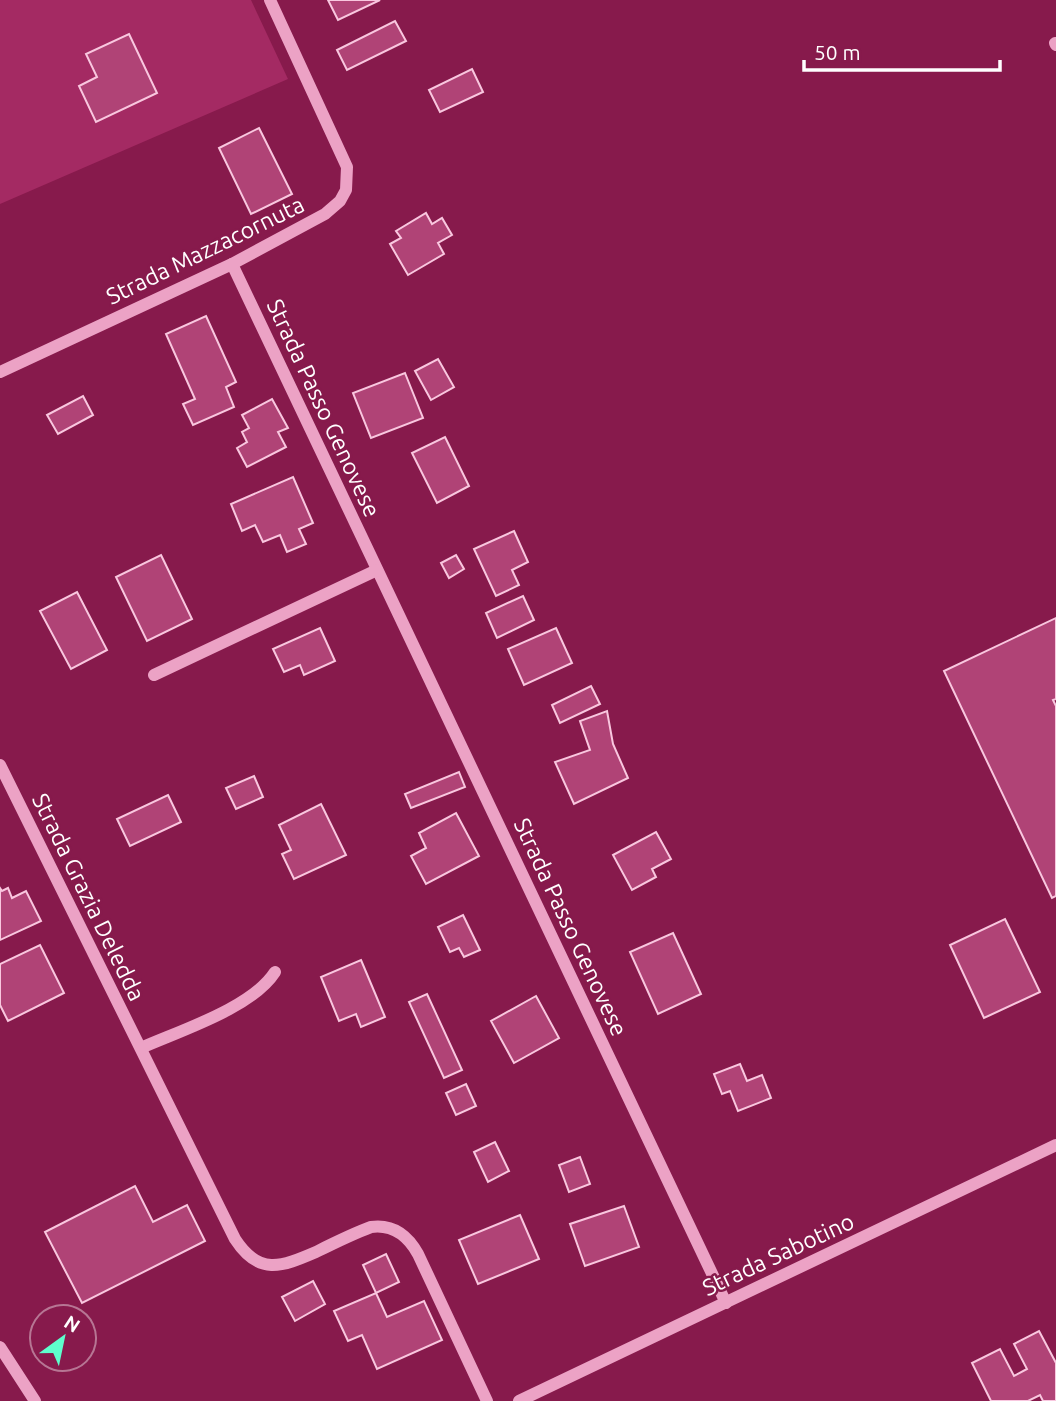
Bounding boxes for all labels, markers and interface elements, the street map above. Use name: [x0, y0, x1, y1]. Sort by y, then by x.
scale bar: [804, 28, 1000, 72]
text: 50 m: [814, 40, 861, 64]
street label: Strada Mazzacornuta: [102, 191, 308, 309]
street label: Strada Passo Genovese: [263, 295, 385, 521]
street label: Strada Grazia Deledda: [28, 789, 150, 1005]
street label: Strada Passo Genovese: [510, 814, 632, 1040]
street label: Strada Sabotino: [698, 1208, 858, 1300]
north arrow: [28, 1303, 98, 1373]
text: N: [60, 1311, 84, 1337]

